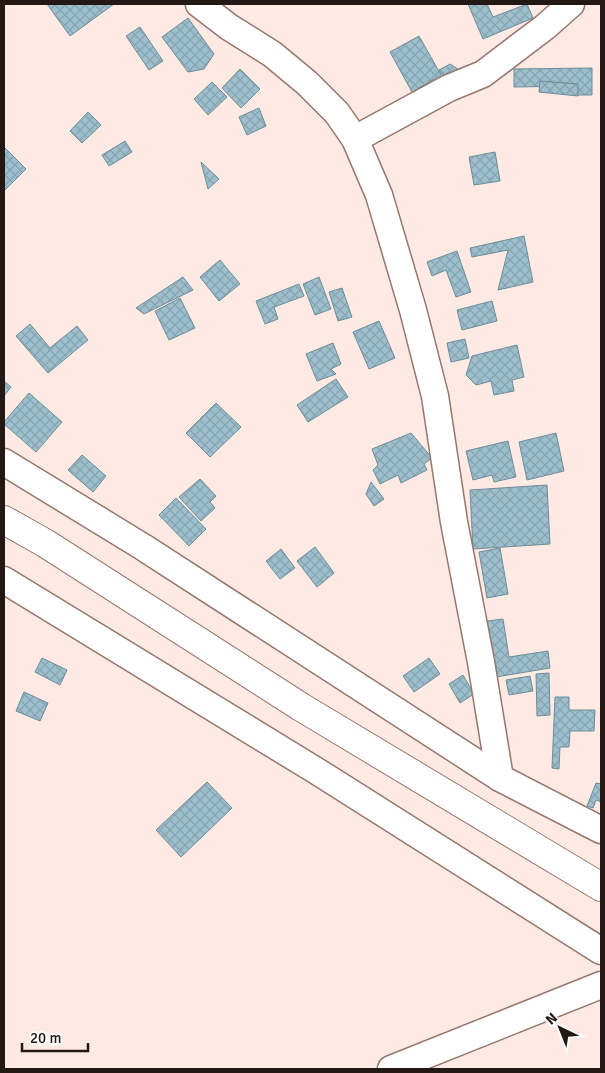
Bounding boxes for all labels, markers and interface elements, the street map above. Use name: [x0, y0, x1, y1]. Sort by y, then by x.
north arrow: [535, 1003, 585, 1053]
text: N: [542, 1009, 561, 1028]
scale bar: [22, 1020, 89, 1052]
text: 20 m: [30, 1029, 61, 1047]

